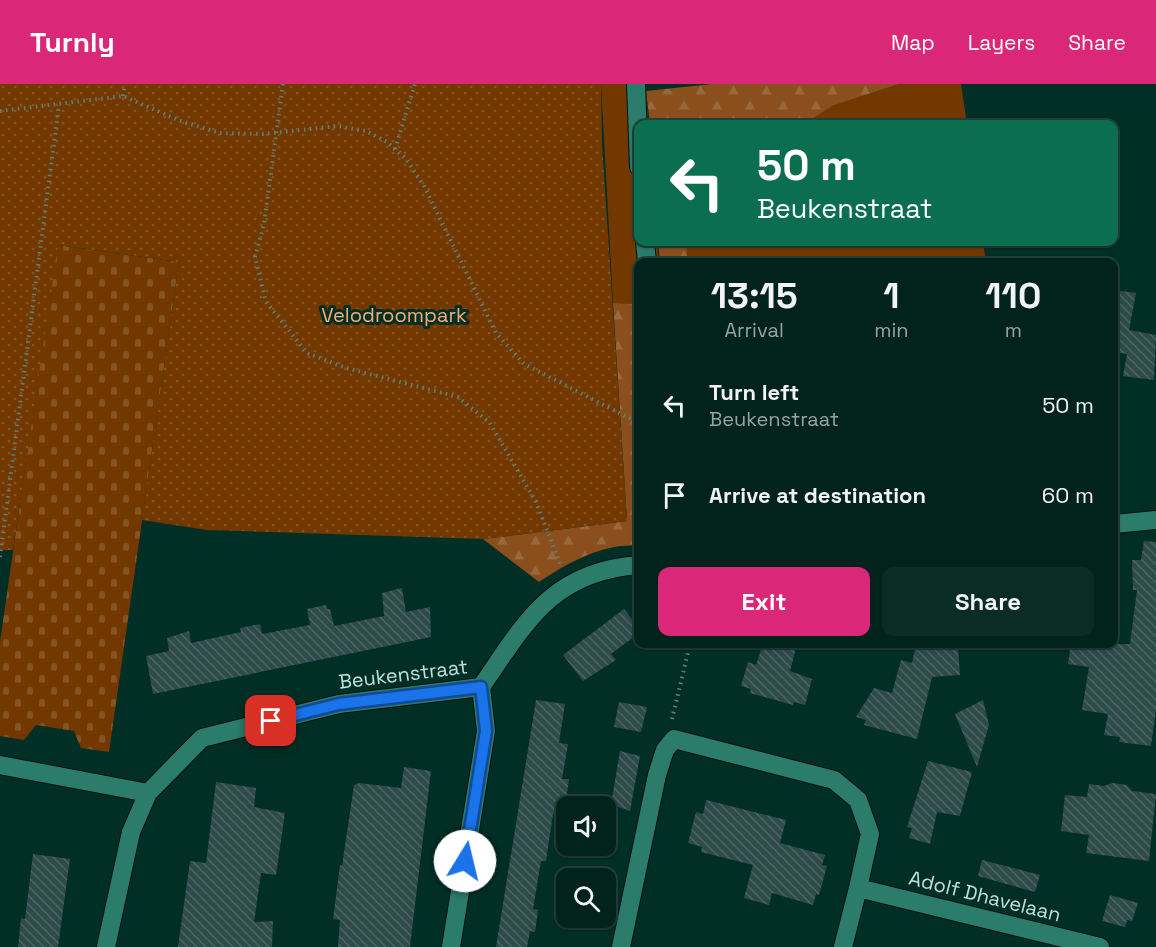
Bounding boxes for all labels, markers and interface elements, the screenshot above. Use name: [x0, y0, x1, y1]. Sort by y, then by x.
text: Turnly: [30, 24, 115, 60]
text: Map: [891, 29, 935, 56]
text: Layers: [968, 29, 1035, 56]
text: Share: [1068, 29, 1126, 56]
text: 50 m: [757, 139, 856, 192]
icon: left: [658, 144, 736, 222]
text: Beukenstraat: [757, 191, 932, 226]
text: 13:15: [711, 273, 798, 319]
text: 1: [883, 273, 900, 319]
text: 110: [985, 273, 1041, 319]
park label: Velodroompark: [321, 302, 467, 328]
text: Arrival: [724, 317, 784, 343]
text: min: [874, 317, 909, 343]
text: m: [1005, 317, 1022, 343]
text: Turn left: [709, 378, 799, 406]
icon: left: [658, 389, 691, 422]
text: 50 m: [1042, 391, 1094, 419]
text: Beukenstraat: [709, 406, 839, 432]
icon: arrive: [658, 479, 691, 512]
text: Arrive at destination: [709, 481, 926, 509]
text: 60 m: [1042, 481, 1094, 509]
button: Exit: [658, 567, 870, 636]
button: Share: [882, 567, 1094, 636]
street label: Beukenstraat: [337, 653, 469, 695]
pin: [245, 695, 296, 746]
icon: arrive: [254, 704, 287, 737]
map controls: [556, 796, 616, 928]
button: sound: [556, 796, 616, 856]
position arrow: [433, 829, 497, 893]
street label: Adolf Dhavelaan: [906, 865, 1064, 927]
button: search: [556, 868, 616, 928]

